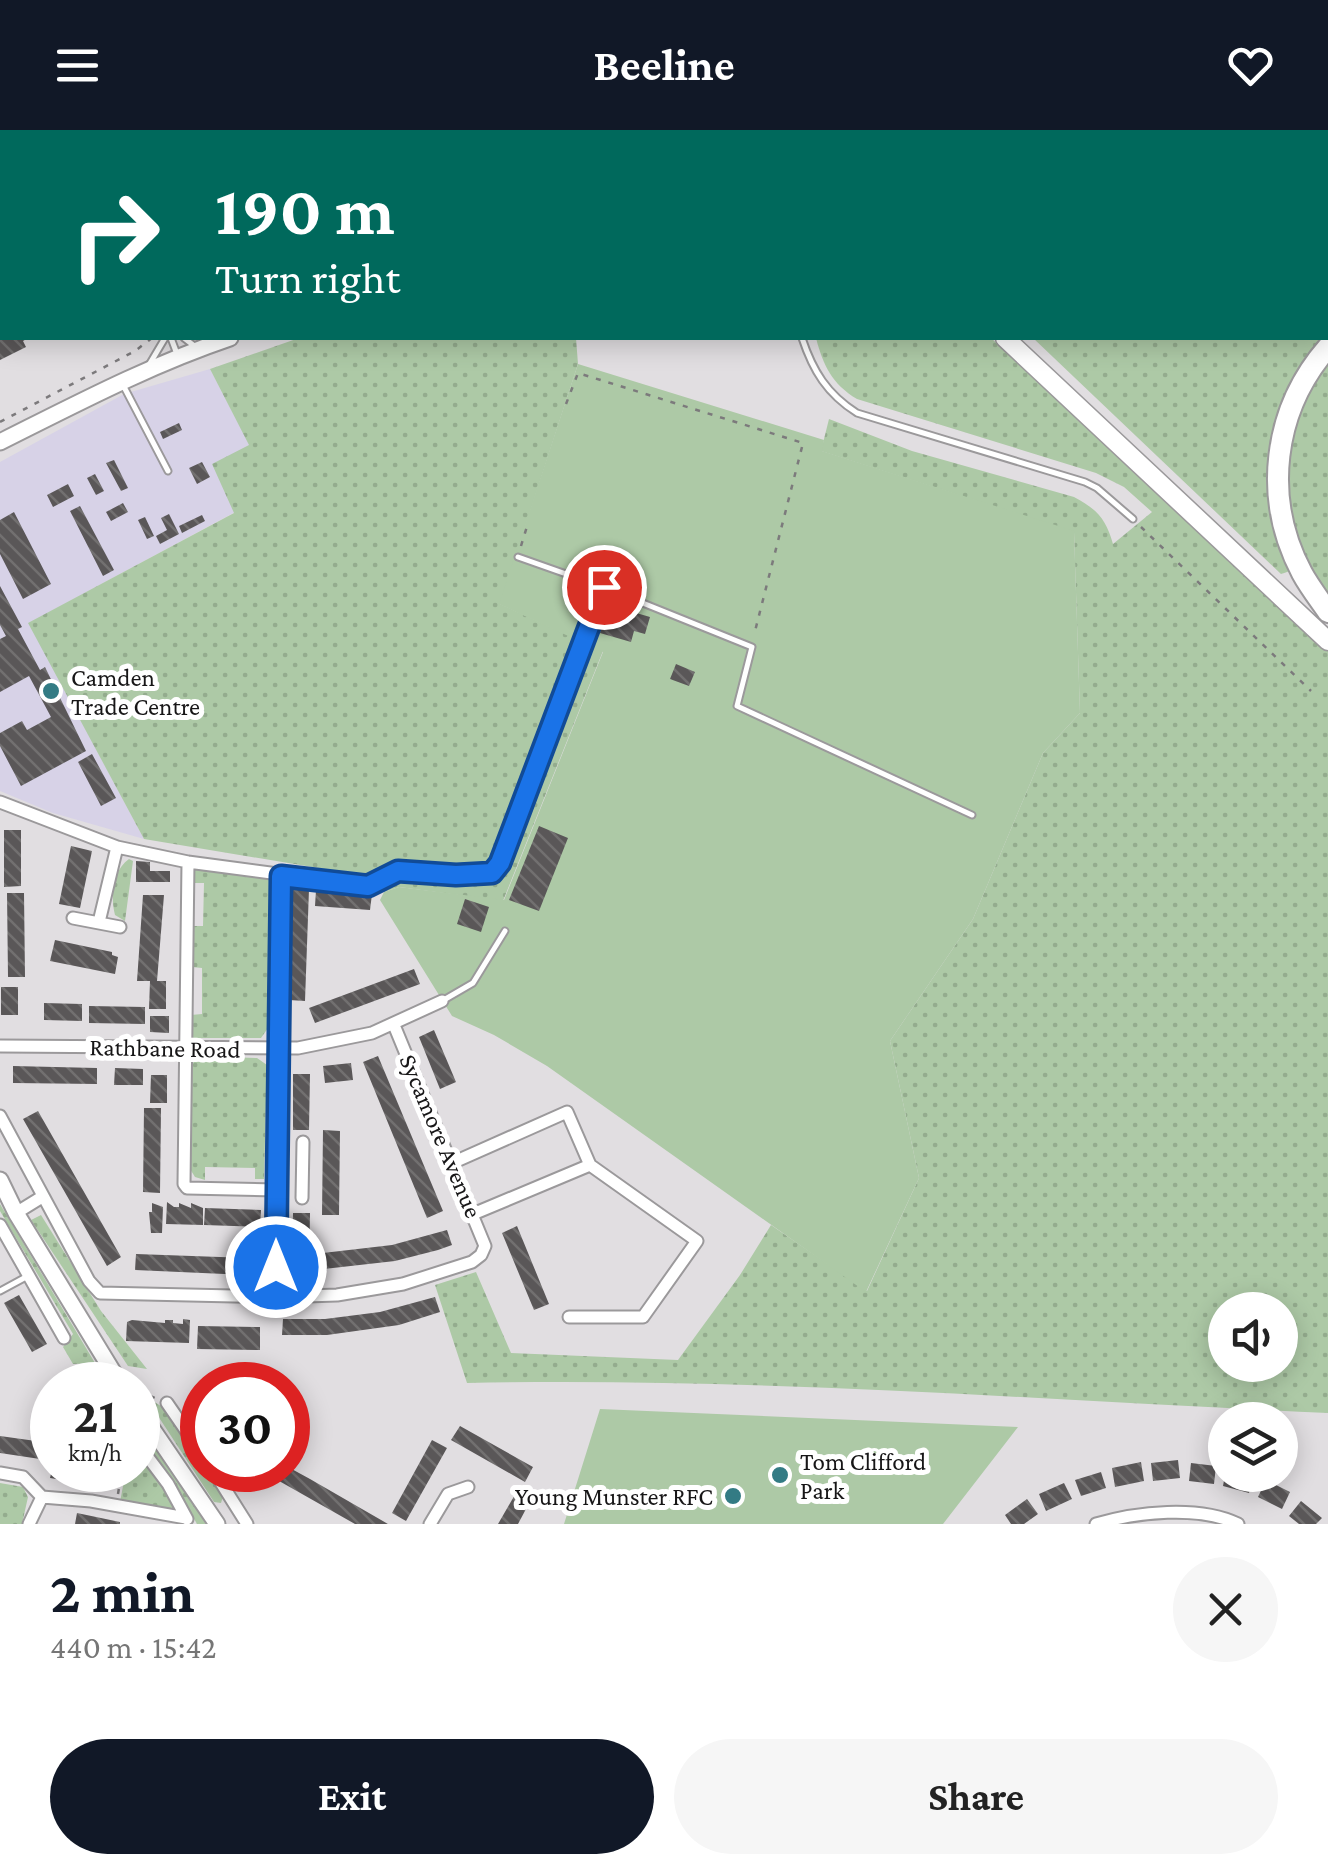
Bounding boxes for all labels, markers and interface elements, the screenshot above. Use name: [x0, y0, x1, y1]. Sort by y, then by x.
icon: menu: [50, 38, 105, 93]
icon: heart: [1223, 38, 1278, 93]
text: Beeline: [593, 40, 735, 90]
icon: right: [50, 170, 180, 300]
text: 190 m: [215, 171, 395, 249]
text: Turn right: [215, 253, 400, 303]
pin: [562, 545, 647, 630]
icon: arrive: [577, 560, 632, 615]
place label: Camden Trade Centre: [71, 664, 200, 720]
marker: Camden Trade Centre: [40, 680, 62, 702]
street label: Rathbane Road: [89, 1033, 241, 1063]
street label: Sycamore Avenue: [394, 1050, 488, 1222]
position arrow: [224, 1215, 328, 1319]
map controls: [1208, 1292, 1298, 1492]
button: sound: [1208, 1292, 1298, 1382]
speed limit sign: 30: [180, 1362, 310, 1492]
text: 21: [73, 1387, 117, 1443]
button: layers: [1208, 1402, 1298, 1492]
text: km/h: [68, 1439, 122, 1466]
place label: Tom Clifford Park: [800, 1448, 926, 1504]
marker: Tom Clifford Park: [769, 1464, 791, 1486]
place label: Young Munster RFC: [515, 1483, 713, 1511]
marker: Young Munster RFC: [722, 1485, 744, 1507]
button: close: [1173, 1557, 1278, 1662]
text: 2 min: [50, 1558, 195, 1625]
text: 440 m · 15:42: [50, 1629, 217, 1665]
button: Exit: [50, 1739, 654, 1854]
button: Share: [674, 1739, 1278, 1854]

